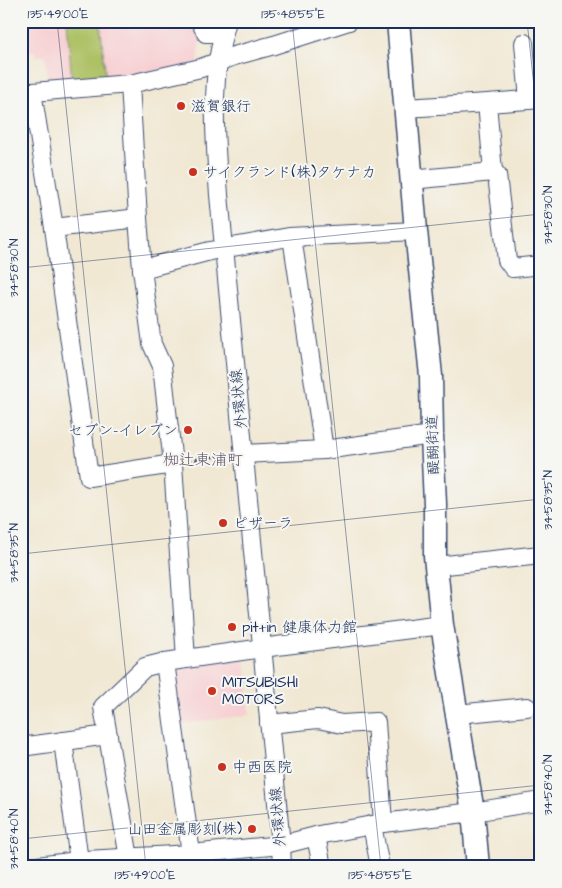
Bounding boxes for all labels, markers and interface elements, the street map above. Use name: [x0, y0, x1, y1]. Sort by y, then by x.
text: 135°49'00"E: [28, 6, 88, 23]
text: 135°48'55"E: [261, 6, 325, 23]
place label: 滋賀銀行: [191, 96, 251, 117]
marker: 滋賀銀行: [175, 100, 187, 112]
place label: サイクランド(株)タケナカ: [203, 162, 376, 183]
marker: サイクランド(株)タケナカ: [187, 166, 199, 178]
text: 34°58'30"N: [540, 185, 557, 245]
text: 34°58'30"N: [6, 238, 23, 298]
street label: 外環状線: [225, 368, 253, 430]
street label: 醍醐街道: [421, 415, 445, 475]
place label: セブン-イレブン: [68, 420, 178, 441]
marker: セブン-イレブン: [182, 424, 194, 436]
district label: 椥辻東浦町: [163, 449, 243, 471]
text: 34°58'35"N: [540, 469, 557, 530]
place label: ピザーラ: [233, 513, 293, 534]
marker: ピザーラ: [217, 517, 229, 529]
text: 34°58'35"N: [6, 522, 23, 583]
place label: pit+in 健康体力館: [242, 617, 357, 638]
marker: pit+in 健康体力館: [226, 621, 238, 633]
place label: MITSUBISHI MOTORS: [222, 672, 298, 710]
marker: MITSUBISHI MOTORS: [206, 685, 218, 697]
text: 34°58'40"N: [540, 754, 557, 816]
place label: 中西医院: [232, 757, 292, 778]
marker: 中西医院: [216, 761, 228, 773]
street label: 外環状線: [265, 786, 291, 848]
text: 34°58'40"N: [6, 808, 23, 870]
place label: 山田金属彫刻(株): [127, 819, 242, 840]
marker: 山田金属彫刻(株): [246, 823, 258, 835]
text: 135°49'00"E: [115, 867, 175, 884]
text: 135°48'55"E: [348, 867, 412, 884]

